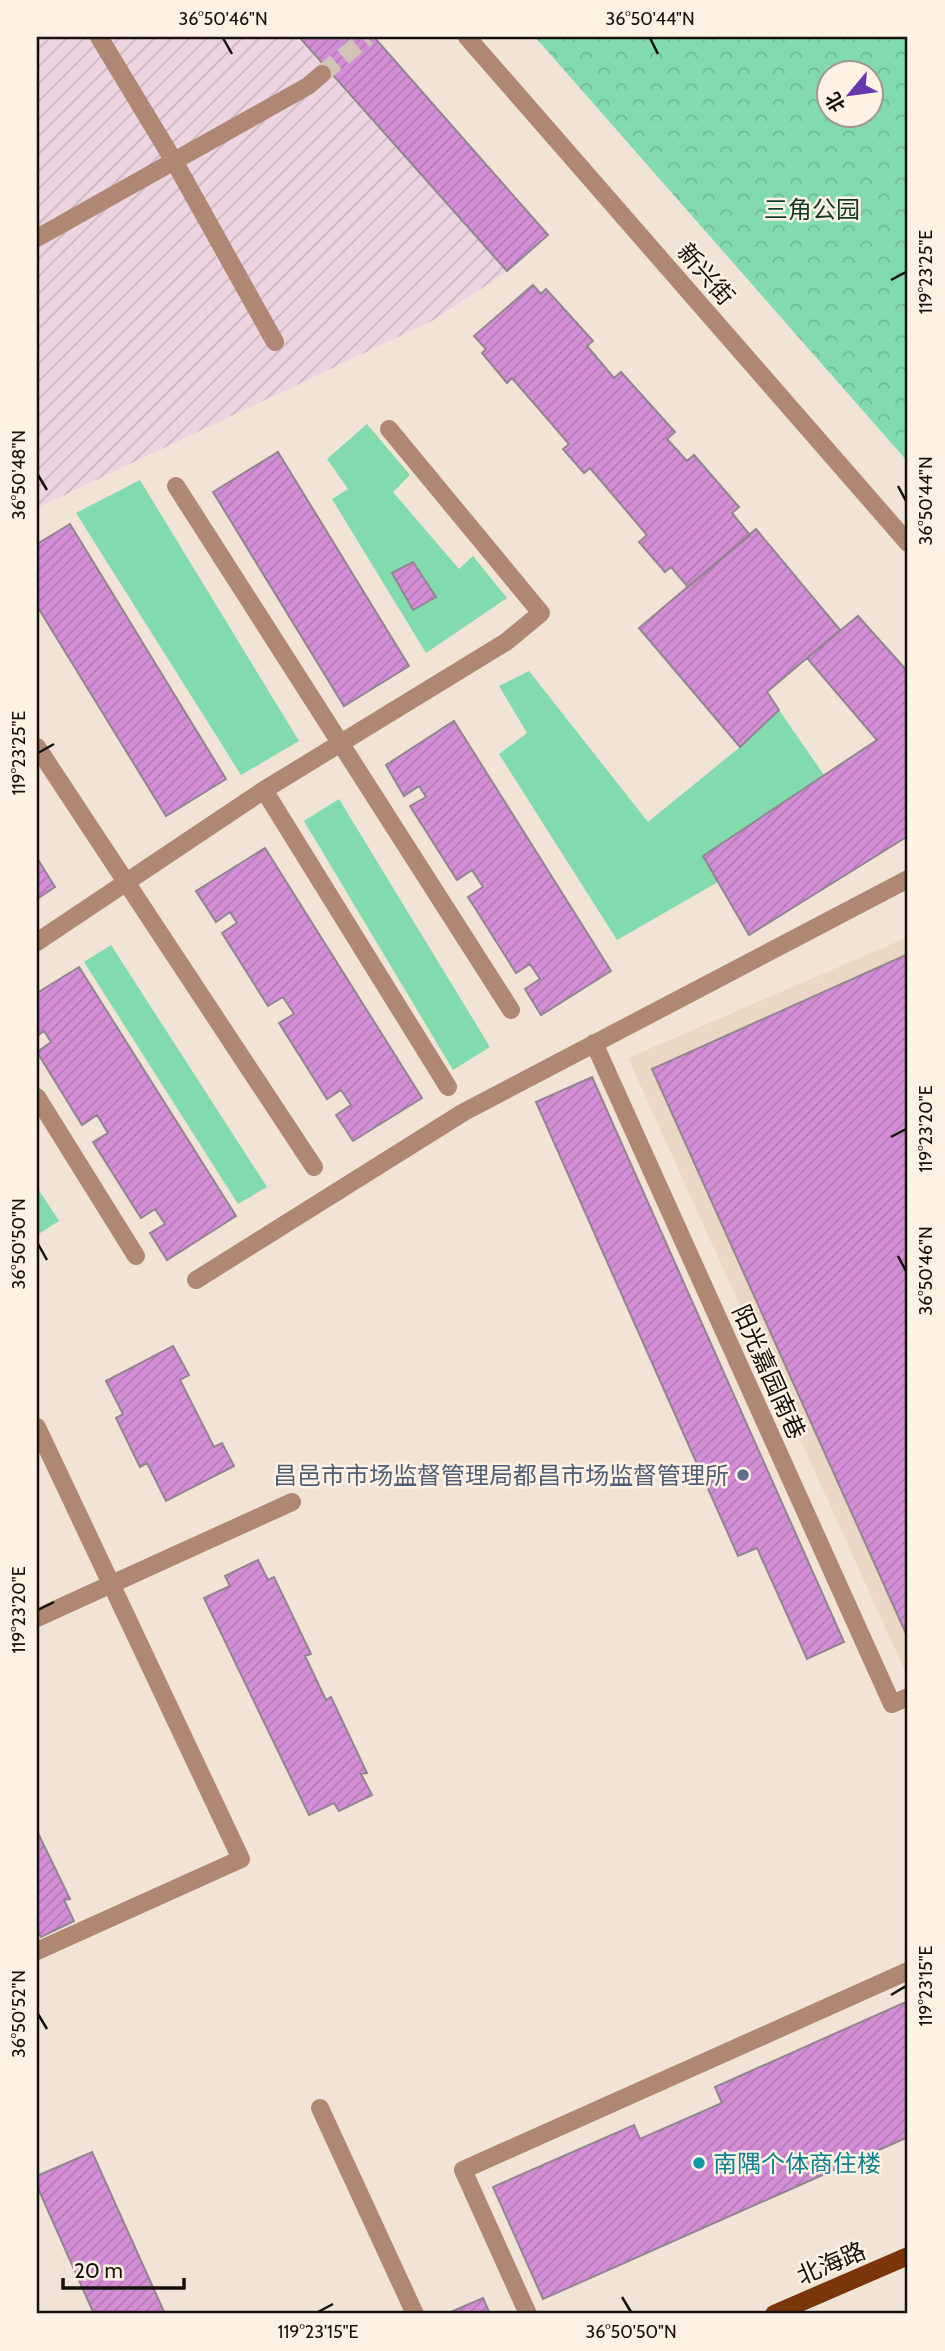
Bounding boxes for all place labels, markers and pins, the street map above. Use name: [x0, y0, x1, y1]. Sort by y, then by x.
place label: 昌邑市市场监督管理局都昌市场监督管理所: [273, 1461, 729, 1490]
marker: 昌邑市市场监督管理局都昌市场监督管理所: [735, 1467, 751, 1483]
place label: 南隅个体商住楼: [713, 2149, 881, 2178]
marker: 南隅个体商住楼: [691, 2155, 707, 2171]

